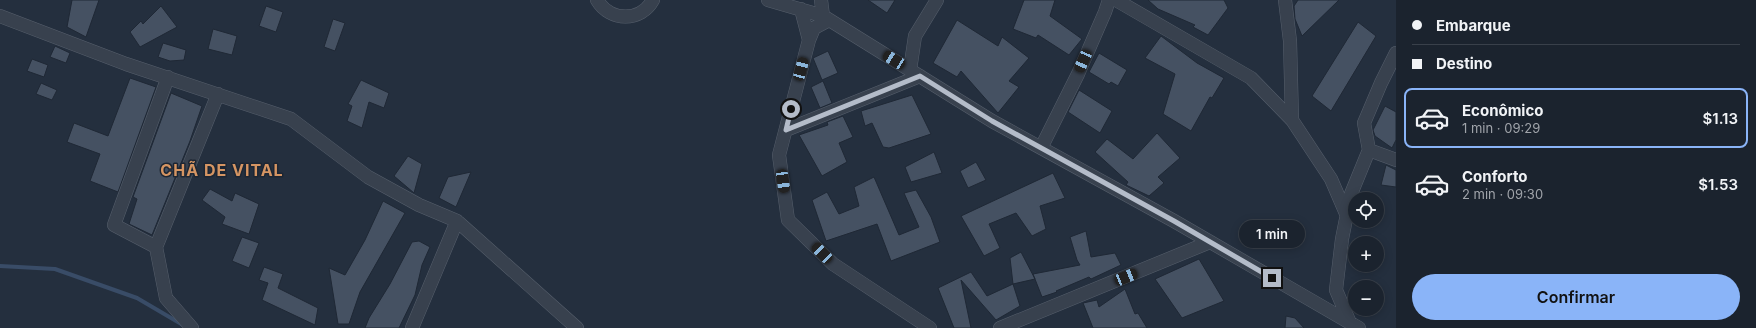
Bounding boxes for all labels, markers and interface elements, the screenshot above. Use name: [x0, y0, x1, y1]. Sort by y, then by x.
text: Embarque: [1436, 16, 1511, 35]
car: [1073, 48, 1093, 74]
car: [881, 49, 907, 71]
text: Destino: [1436, 54, 1492, 73]
car: [792, 56, 810, 82]
route start: [782, 100, 800, 118]
icon: car: [1414, 100, 1450, 136]
text: Econômico: [1462, 101, 1543, 120]
text: $1.13: [1703, 109, 1738, 128]
text: 1 min · 09:29: [1462, 120, 1540, 136]
district label: CHÃ DE VITAL: [160, 160, 284, 180]
icon: car: [1414, 166, 1450, 202]
text: Conforto: [1462, 167, 1527, 186]
car: [775, 168, 791, 194]
text: $1.53: [1698, 175, 1738, 194]
text: 2 min · 09:30: [1462, 186, 1543, 202]
map controls: [1348, 192, 1384, 316]
button: locate: [1348, 192, 1384, 228]
callout: 1 min: [1239, 220, 1305, 248]
text: 1 min: [1256, 226, 1288, 242]
button: +: [1348, 236, 1384, 272]
car: [809, 240, 835, 266]
car: [1113, 267, 1139, 287]
route end: [1263, 269, 1281, 287]
button: Confirmar: [1412, 274, 1740, 320]
button: −: [1348, 280, 1384, 316]

